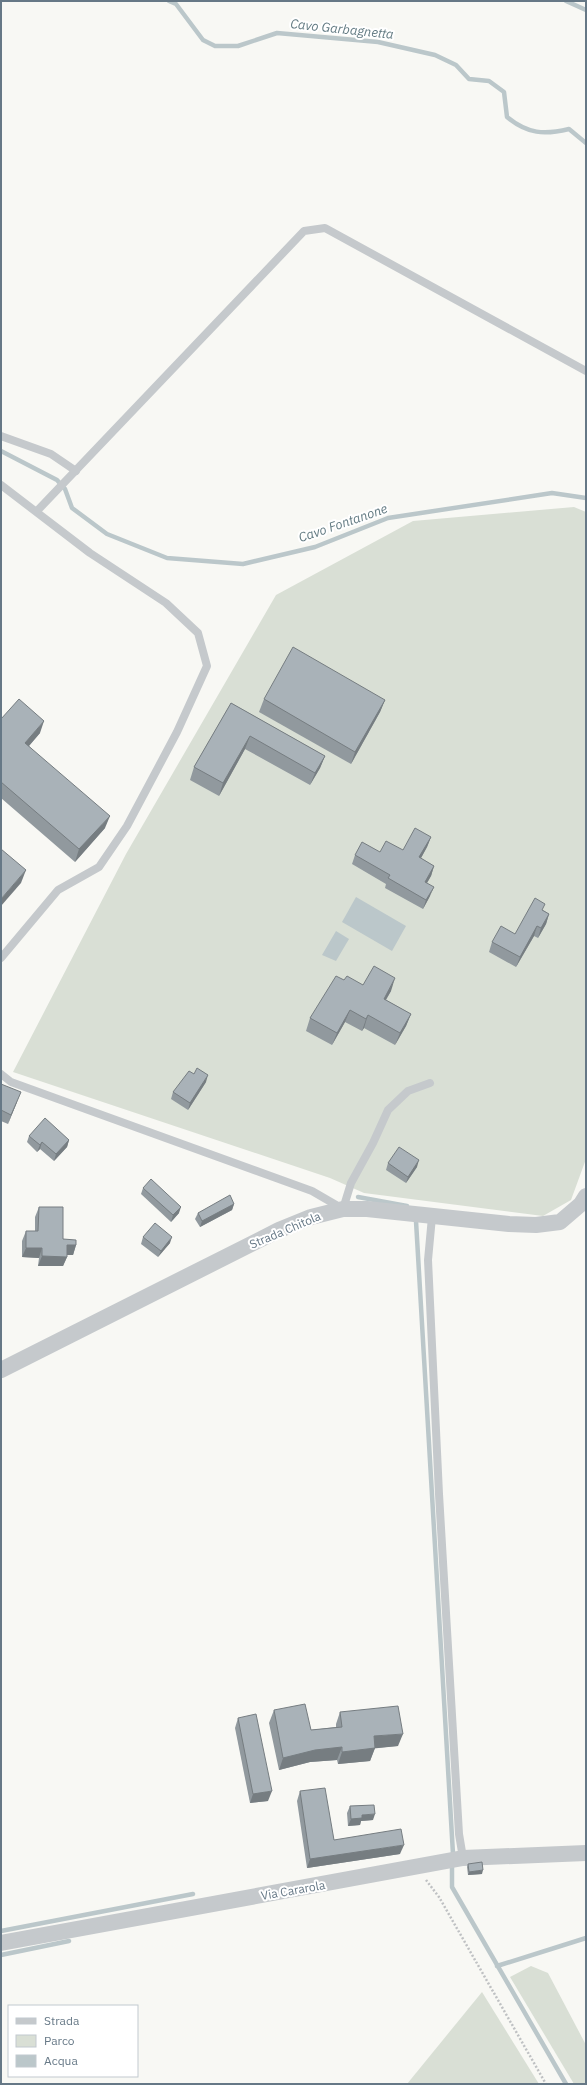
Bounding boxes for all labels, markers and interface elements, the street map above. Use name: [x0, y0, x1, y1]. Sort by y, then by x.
water label: Cavo Garbagnetta: [289, 15, 395, 43]
water label: Cavo Fontanone: [296, 500, 390, 546]
street label: Strada Chitola: [247, 1208, 323, 1252]
street label: Via Cararola: [260, 1877, 327, 1903]
legend: [8, 2005, 138, 2077]
text: Strada: [44, 2013, 80, 2028]
text: Parco: [44, 2033, 75, 2048]
text: Acqua: [44, 2053, 78, 2068]

